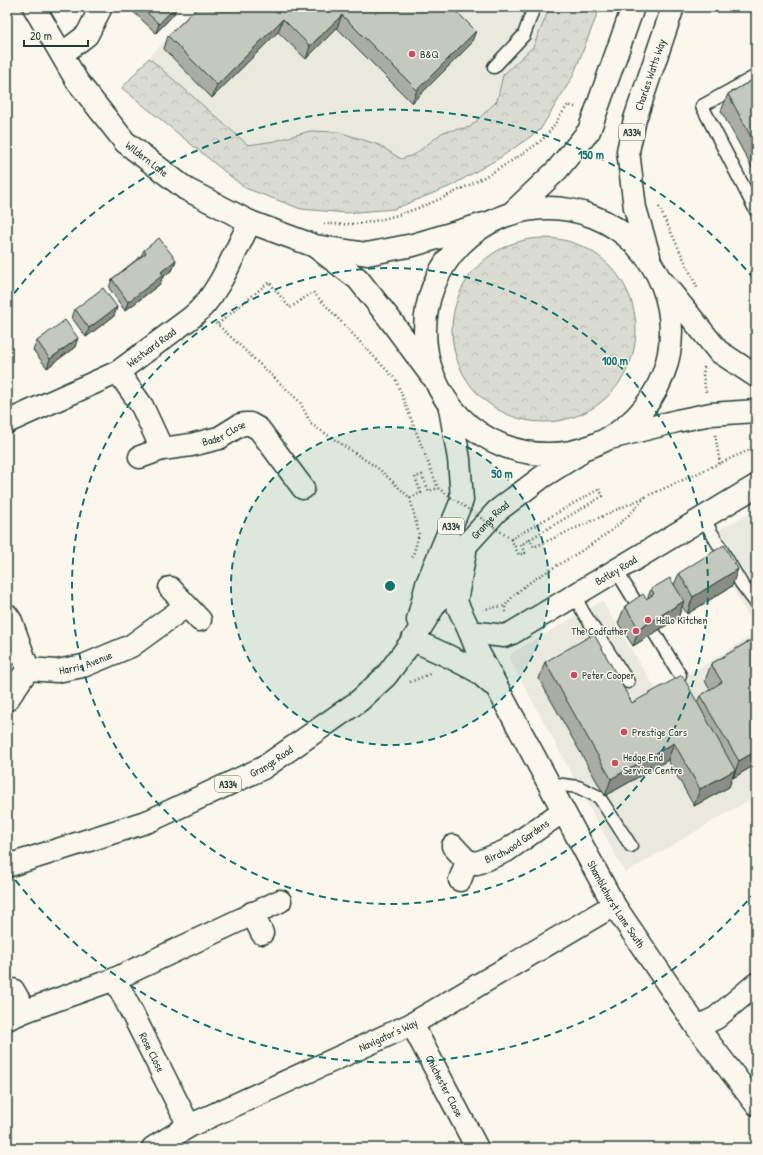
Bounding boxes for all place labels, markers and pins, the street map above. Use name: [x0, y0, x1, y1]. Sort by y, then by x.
place label: B&Q: [420, 47, 439, 61]
marker: B&Q: [407, 49, 417, 59]
centre of rings: [383, 579, 397, 593]
place label: Hello Kitchen: [656, 613, 707, 627]
marker: Hello Kitchen: [643, 615, 653, 625]
place label: The Codfather: [571, 624, 629, 638]
marker: The Codfather: [631, 626, 641, 636]
place label: Peter Cooper: [582, 668, 636, 682]
marker: Peter Cooper: [569, 670, 579, 680]
place label: Prestige Cars: [632, 725, 687, 739]
marker: Prestige Cars: [619, 727, 629, 737]
place label: Hedge End Service Centre: [623, 750, 683, 777]
marker: Hedge End Service Centre: [610, 758, 620, 768]

